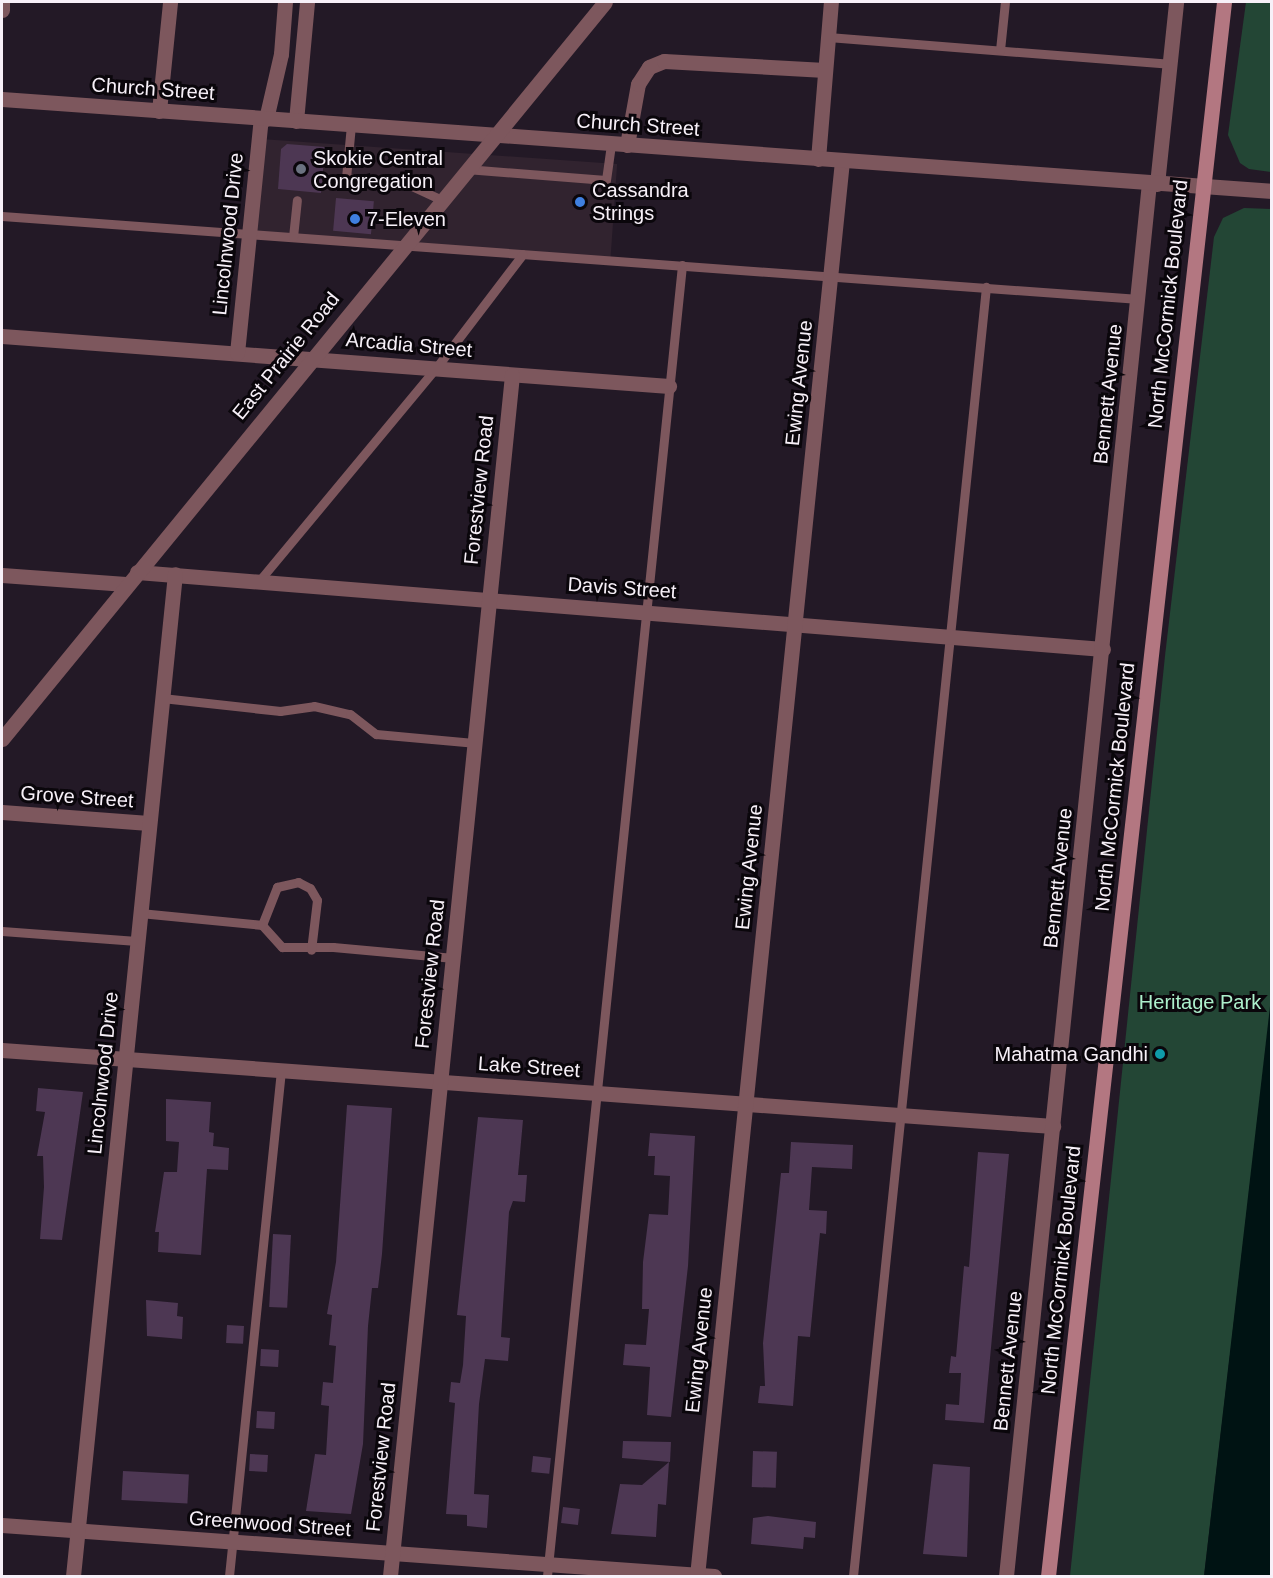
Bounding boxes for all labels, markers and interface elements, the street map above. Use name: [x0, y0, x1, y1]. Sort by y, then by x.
street label: Church Street: [91, 73, 215, 105]
street label: Church Street: [576, 109, 700, 141]
place label: Skokie Central Congregation: [313, 146, 443, 193]
street label: Lincolnwood Drive: [208, 151, 248, 317]
marker: Skokie Central Congregation: [294, 162, 308, 176]
place label: Cassandra Strings: [592, 178, 689, 225]
street label: North McCormick Boulevard: [1143, 178, 1193, 430]
marker: Cassandra Strings: [573, 195, 587, 209]
place label: 7-Eleven: [367, 207, 446, 231]
marker: 7-Eleven: [348, 212, 362, 226]
street label: East Prairie Road: [227, 288, 345, 424]
street label: Ewing Avenue: [780, 318, 818, 448]
street label: Bennett Avenue: [1089, 322, 1127, 466]
street label: Arcadia Street: [345, 328, 473, 362]
street label: Forestview Road: [459, 414, 499, 566]
street label: Davis Street: [567, 572, 677, 604]
street label: North McCormick Boulevard: [1090, 661, 1140, 913]
street label: Grove Street: [20, 781, 134, 813]
street label: Ewing Avenue: [730, 802, 768, 932]
street label: Bennett Avenue: [1039, 806, 1077, 950]
street label: Forestview Road: [410, 898, 450, 1050]
street label: Lincolnwood Drive: [83, 990, 123, 1156]
park label: Heritage Park: [1139, 990, 1261, 1014]
place label: Mahatma Gandhi: [995, 1042, 1148, 1066]
marker: Mahatma Gandhi: [1153, 1047, 1167, 1061]
street label: Lake Street: [477, 1051, 581, 1083]
street label: North McCormick Boulevard: [1036, 1144, 1086, 1396]
street label: Ewing Avenue: [680, 1285, 718, 1415]
street label: Bennett Avenue: [989, 1289, 1027, 1433]
street label: Forestview Road: [361, 1381, 401, 1533]
street label: Greenwood Street: [188, 1506, 352, 1542]

